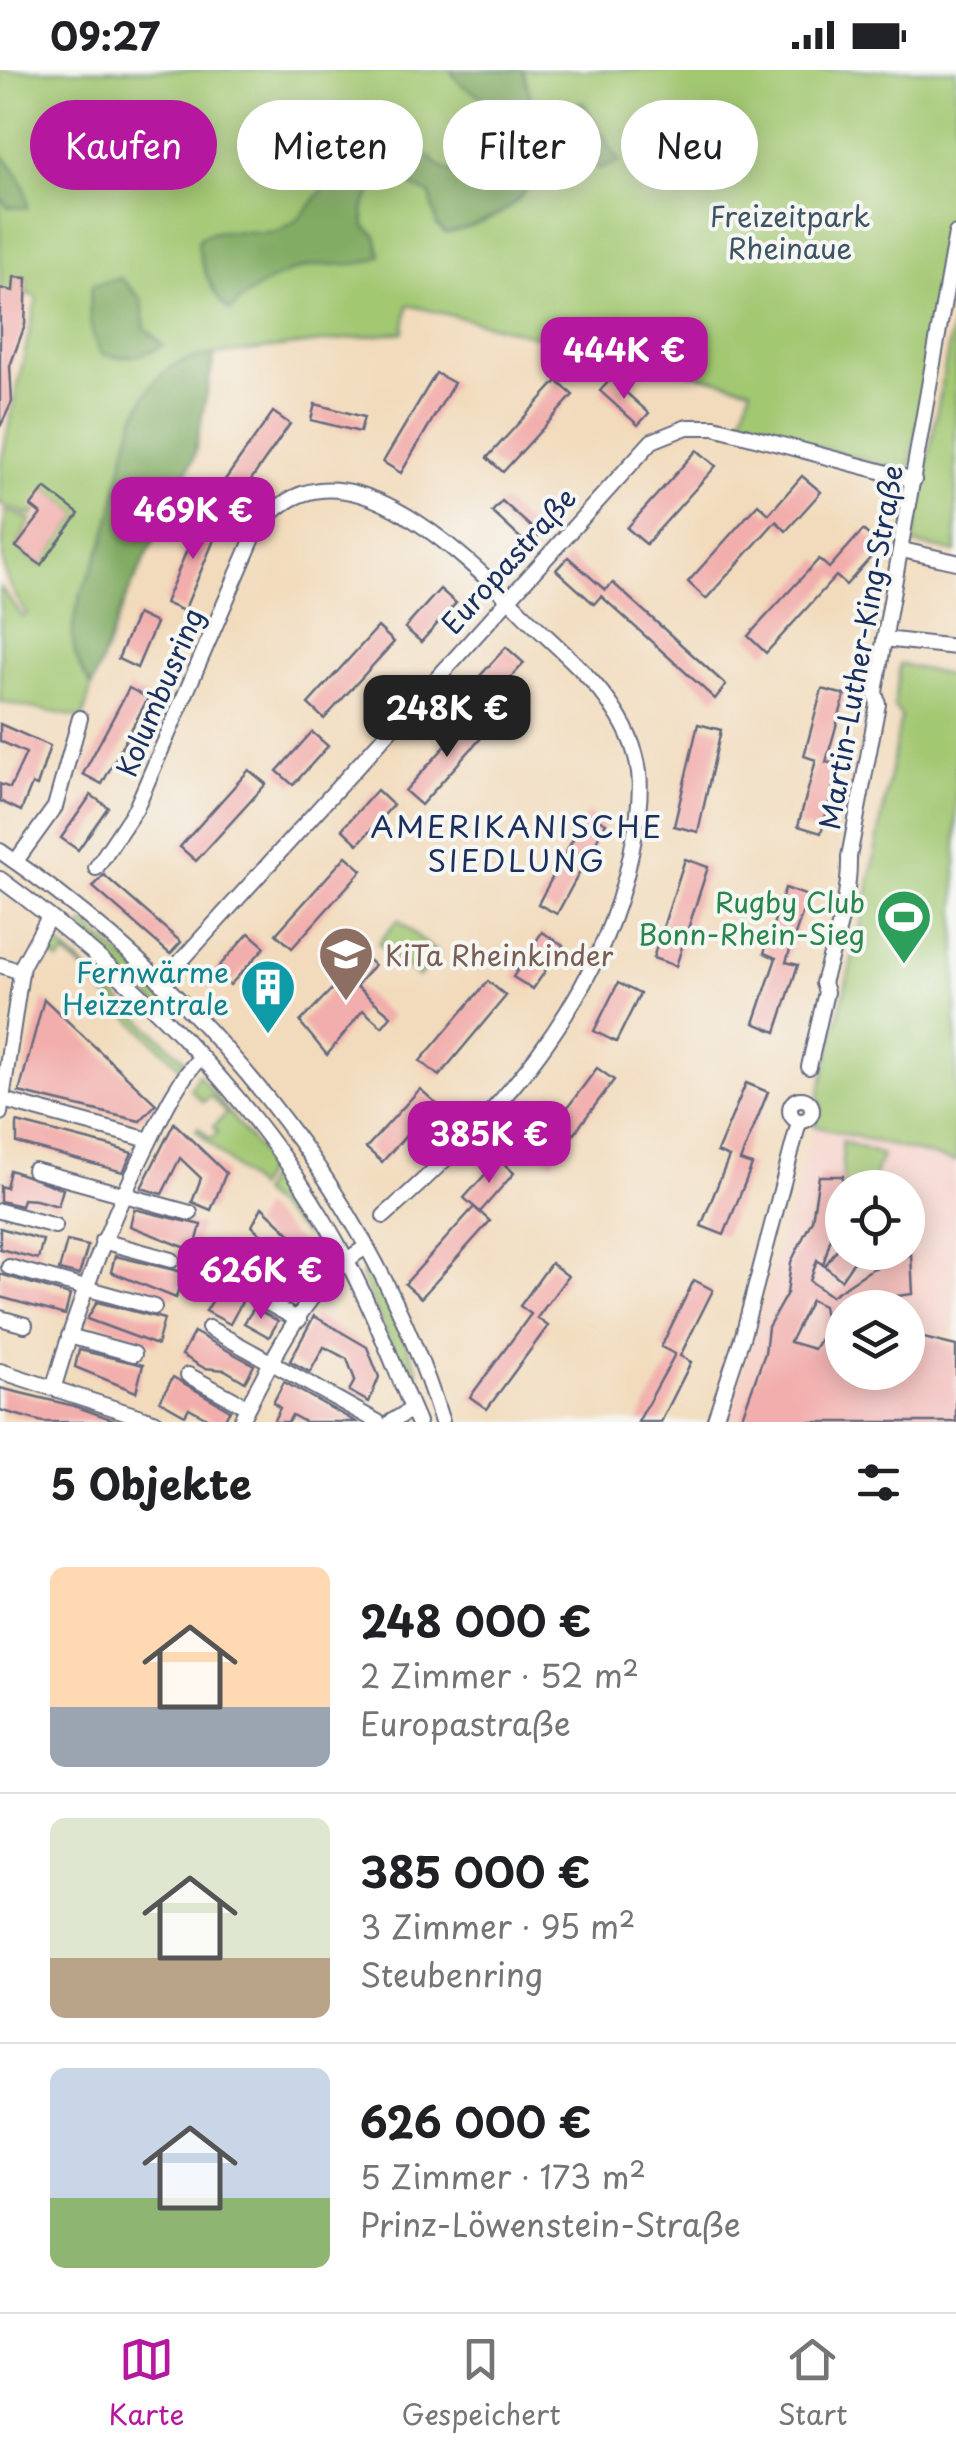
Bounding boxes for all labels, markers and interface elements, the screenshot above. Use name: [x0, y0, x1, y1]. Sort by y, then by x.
text: 09:27: [50, 7, 160, 64]
chip: Kaufen: [30, 100, 217, 190]
chip: Mieten: [237, 100, 423, 190]
chip: Filter: [443, 100, 601, 190]
chip: Neu: [621, 100, 758, 190]
park label: Freizeitpark Rheinaue: [710, 194, 870, 269]
pin: 444K €: [543, 317, 705, 402]
text: 444K €: [563, 325, 685, 373]
street label: Martin-Luther-King-Straße: [807, 461, 913, 833]
pin: 469K €: [112, 477, 274, 562]
street label: Europastraße: [430, 477, 586, 643]
text: 469K €: [133, 485, 253, 533]
street label: Kolumbusring: [104, 601, 214, 783]
pin: 248K €: [366, 675, 528, 760]
text: 248K €: [385, 683, 509, 731]
district label: AMERIKANISCHE SIEDLUNG: [371, 803, 664, 882]
place label: Rugby Club Bonn-Rhein-Sieg: [638, 880, 865, 955]
sports icon: Rugby Club Bonn-Rhein-Sieg: [874, 887, 934, 966]
school or university icon: KiTa Rheinkinder: [316, 924, 376, 1003]
place label: KiTa Rheinkinder: [385, 933, 614, 976]
place label: Fernwärme Heizzentrale: [62, 950, 229, 1025]
building icon: Fernwärme Heizzentrale: [238, 957, 298, 1036]
pin: 385K €: [408, 1101, 570, 1186]
text: 385K €: [430, 1109, 548, 1157]
map controls: [825, 1170, 925, 1390]
button: locate: [825, 1170, 925, 1270]
pin: 626K €: [180, 1237, 342, 1322]
text: 626K €: [199, 1245, 323, 1293]
button: layers: [825, 1290, 925, 1390]
text: 5 Objekte: [50, 1451, 252, 1514]
icon: filters: [851, 1455, 906, 1510]
text: 248 000 €: [360, 1588, 592, 1651]
icon: home: [130, 1607, 250, 1727]
text: 2 Zimmer · 52 m²: [360, 1651, 639, 1699]
text: Europastraße: [360, 1699, 571, 1747]
text: 385 000 €: [360, 1839, 591, 1902]
icon: home: [130, 1858, 250, 1978]
text: 3 Zimmer · 95 m²: [360, 1902, 636, 1950]
text: Steubenring: [360, 1950, 543, 1998]
text: 626 000 €: [360, 2089, 591, 2152]
icon: home: [130, 2108, 250, 2228]
text: 5 Zimmer · 173 m²: [360, 2152, 646, 2200]
text: Prinz-Löwenstein-Straße: [360, 2200, 741, 2248]
tab: Karte: [109, 2332, 184, 2435]
tab: Gespeichert: [401, 2332, 561, 2435]
tab: Start: [778, 2332, 847, 2435]

